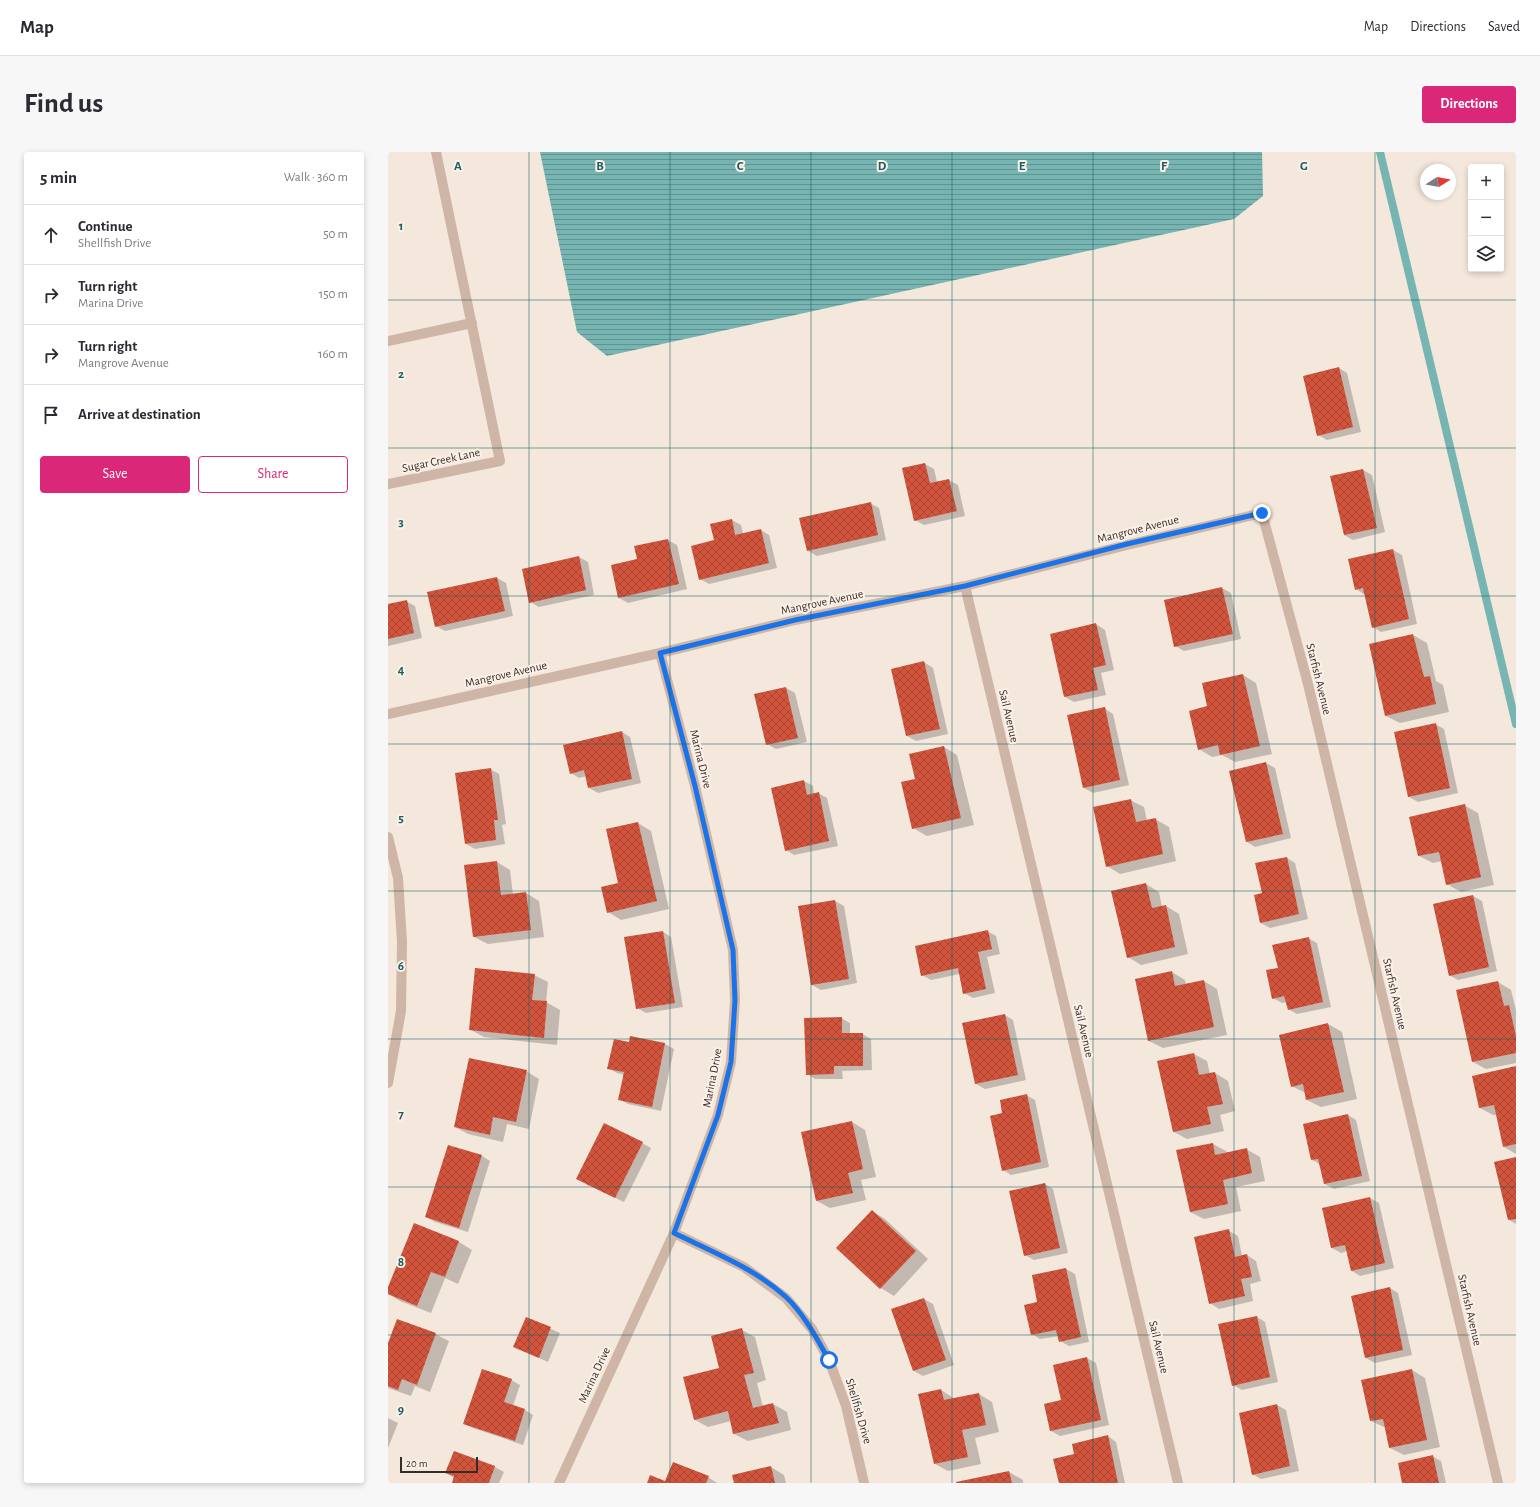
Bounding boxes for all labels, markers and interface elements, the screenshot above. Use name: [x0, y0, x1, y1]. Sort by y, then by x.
text: Map: [20, 18, 54, 37]
text: Map: [1364, 20, 1388, 34]
text: Directions: [1410, 20, 1466, 34]
text: Saved: [1488, 20, 1520, 34]
button: Directions: [1422, 86, 1516, 123]
text: Find us: [24, 90, 103, 118]
text: A: [454, 160, 462, 173]
text: B: [596, 160, 604, 173]
text: C: [737, 160, 744, 173]
text: D: [878, 160, 887, 173]
text: E: [1019, 160, 1026, 173]
text: F: [1161, 160, 1168, 173]
text: G: [1300, 160, 1308, 173]
north arrow: [1420, 164, 1456, 200]
map controls: [1468, 164, 1504, 272]
button: +: [1468, 164, 1504, 200]
text: 5 min: [40, 169, 77, 186]
text: Walk · 360 m: [284, 171, 348, 184]
button: −: [1468, 200, 1504, 236]
text: Continue: [78, 219, 133, 234]
text: 1: [399, 220, 403, 233]
icon: ahead: [40, 224, 62, 246]
text: 50 m: [323, 228, 348, 241]
button: layers: [1468, 236, 1504, 272]
text: Shellfish Drive: [78, 237, 151, 250]
text: Turn right: [78, 279, 137, 294]
icon: right: [40, 284, 62, 306]
text: 150 m: [319, 288, 348, 301]
text: Marina Drive: [78, 297, 143, 310]
text: Turn right: [78, 339, 137, 354]
icon: right: [40, 344, 62, 366]
text: 160 m: [318, 348, 348, 361]
text: Mangrove Avenue: [78, 357, 169, 370]
text: 2: [398, 368, 404, 381]
icon: arrive: [40, 404, 62, 426]
text: Arrive at destination: [78, 407, 201, 422]
street label: Sugar Creek Lane: [401, 446, 481, 474]
button: Save: [40, 456, 190, 493]
button: Share: [198, 456, 348, 493]
route end: [1253, 504, 1271, 522]
street label: Mangrove Avenue: [1096, 513, 1180, 545]
text: 3: [398, 516, 404, 529]
street label: Mangrove Avenue: [780, 587, 864, 617]
street label: Starfish Avenue: [1304, 642, 1334, 716]
street label: Mangrove Avenue: [464, 659, 548, 689]
text: 4: [398, 664, 405, 677]
street label: Sail Avenue: [997, 688, 1021, 744]
street label: Marina Drive: [688, 728, 714, 790]
text: 5: [398, 812, 404, 825]
street label: Starfish Avenue: [1381, 957, 1409, 1031]
text: 6: [398, 960, 404, 973]
street label: Sail Avenue: [1072, 1003, 1096, 1059]
street label: Marina Drive: [700, 1047, 724, 1109]
text: 7: [398, 1108, 404, 1121]
text: 8: [398, 1256, 404, 1269]
street label: Starfish Avenue: [1456, 1273, 1484, 1347]
street label: Sail Avenue: [1147, 1319, 1171, 1375]
street label: Marina Drive: [576, 1345, 612, 1405]
route start: [820, 1351, 838, 1369]
street label: Shellfish Drive: [844, 1377, 874, 1445]
text: 9: [398, 1404, 404, 1417]
scale bar: [400, 1455, 478, 1474]
text: 20 m: [406, 1458, 427, 1469]

